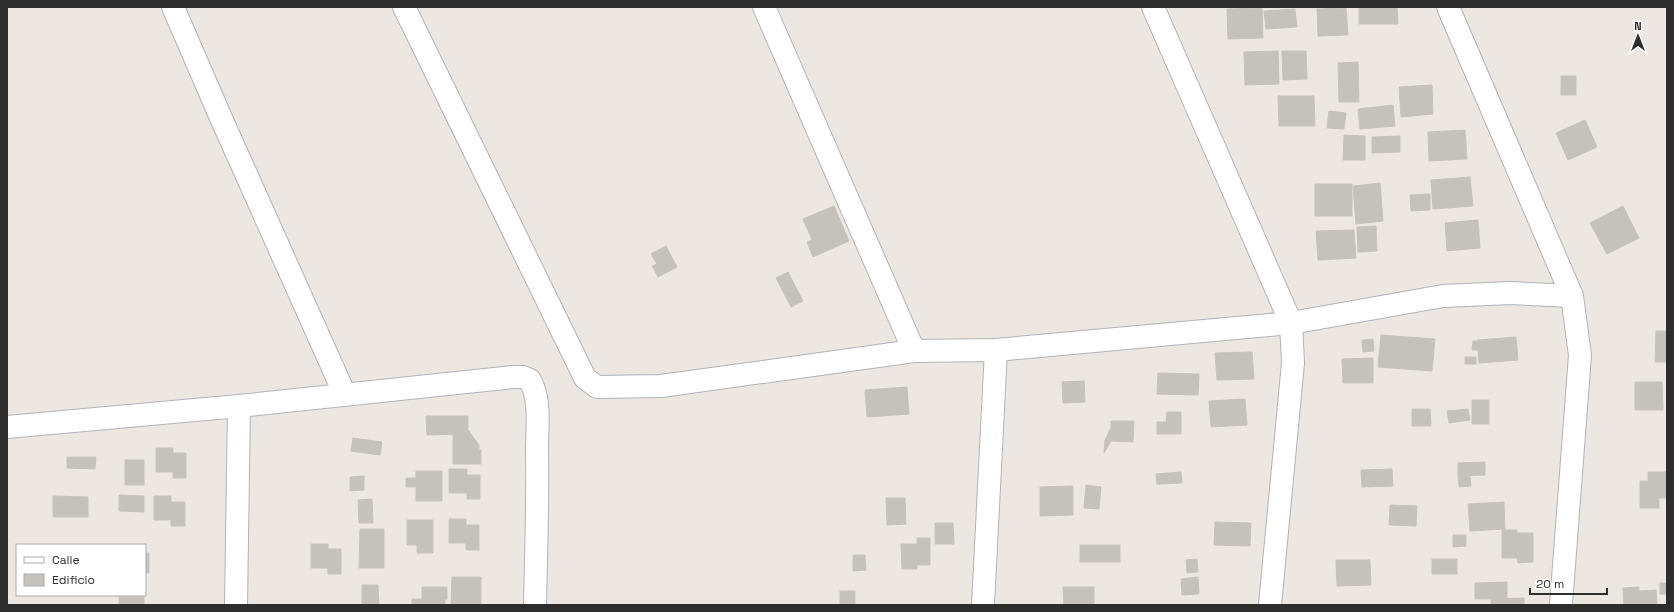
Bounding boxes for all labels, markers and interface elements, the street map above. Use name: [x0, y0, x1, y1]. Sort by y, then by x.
north arrow: [1618, 16, 1658, 56]
text: N: [1634, 19, 1642, 33]
legend: [16, 544, 146, 596]
text: Calle: [52, 552, 80, 568]
scale bar: [1530, 570, 1607, 596]
text: Edificio: [52, 572, 95, 588]
text: 20 m: [1536, 576, 1564, 592]

